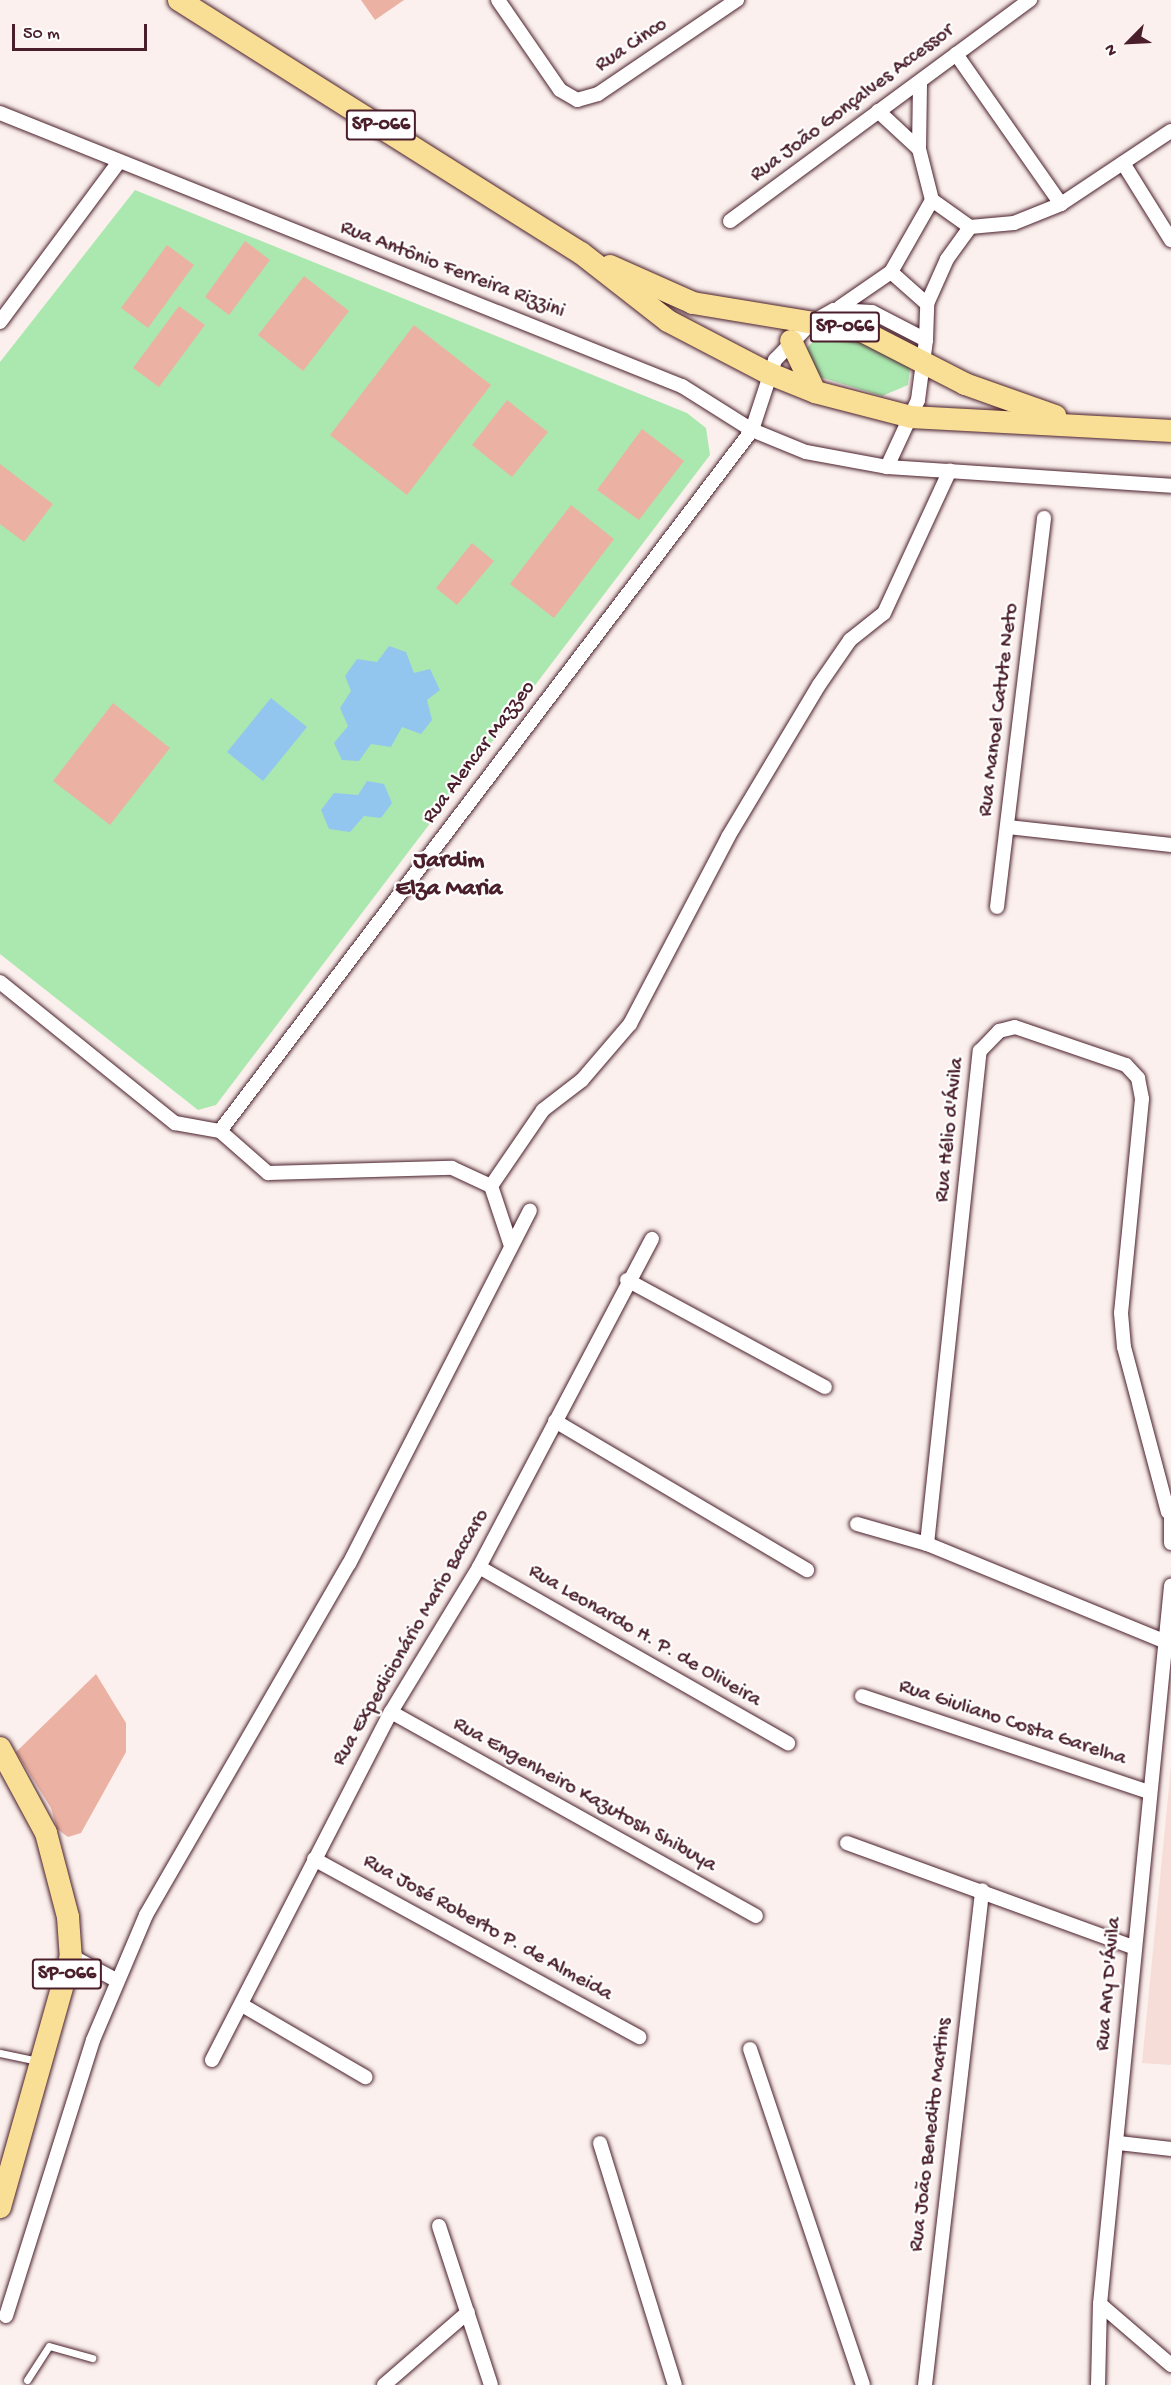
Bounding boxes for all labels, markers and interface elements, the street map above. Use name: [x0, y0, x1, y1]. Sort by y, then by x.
scale bar: [15, 12, 150, 50]
north arrow: [1099, 12, 1159, 72]
street label: Rua Cinco: [591, 13, 673, 79]
street label: Rua João Gonçalves Accessor: [746, 19, 960, 189]
text: 50 m: [23, 24, 60, 45]
text: N: [1101, 41, 1123, 58]
road number: SP-066: [345, 108, 417, 142]
street label: Rua Antônio Ferreira Rizzini: [336, 216, 568, 326]
road number: SP-066: [809, 310, 881, 344]
street label: Rua Manoel Catute Neto: [974, 602, 1026, 818]
street label: Rua Alencar Mazzeo: [418, 676, 542, 830]
district label: Jardim Elza Maria: [396, 848, 502, 904]
street label: Rua Hélio d'Ávila: [931, 1056, 971, 1204]
street label: Rua Expedicionário Mario Baccaro: [328, 1505, 496, 1771]
street label: Rua Leonardo H. P. de Oliveira: [523, 1560, 765, 1714]
street label: Rua Giuliano Costa Garelha: [895, 1675, 1129, 1773]
street label: Rua Engenheiro Kazutosh Shibuya: [448, 1713, 720, 1879]
street label: Rua José Roberto P. de Almeida: [358, 1850, 616, 2008]
street label: Rua Ary D'Ávila: [1092, 1916, 1128, 2052]
road number: SP-066: [31, 1957, 103, 1991]
street label: Rua João Benedito Martins: [905, 2017, 959, 2253]

